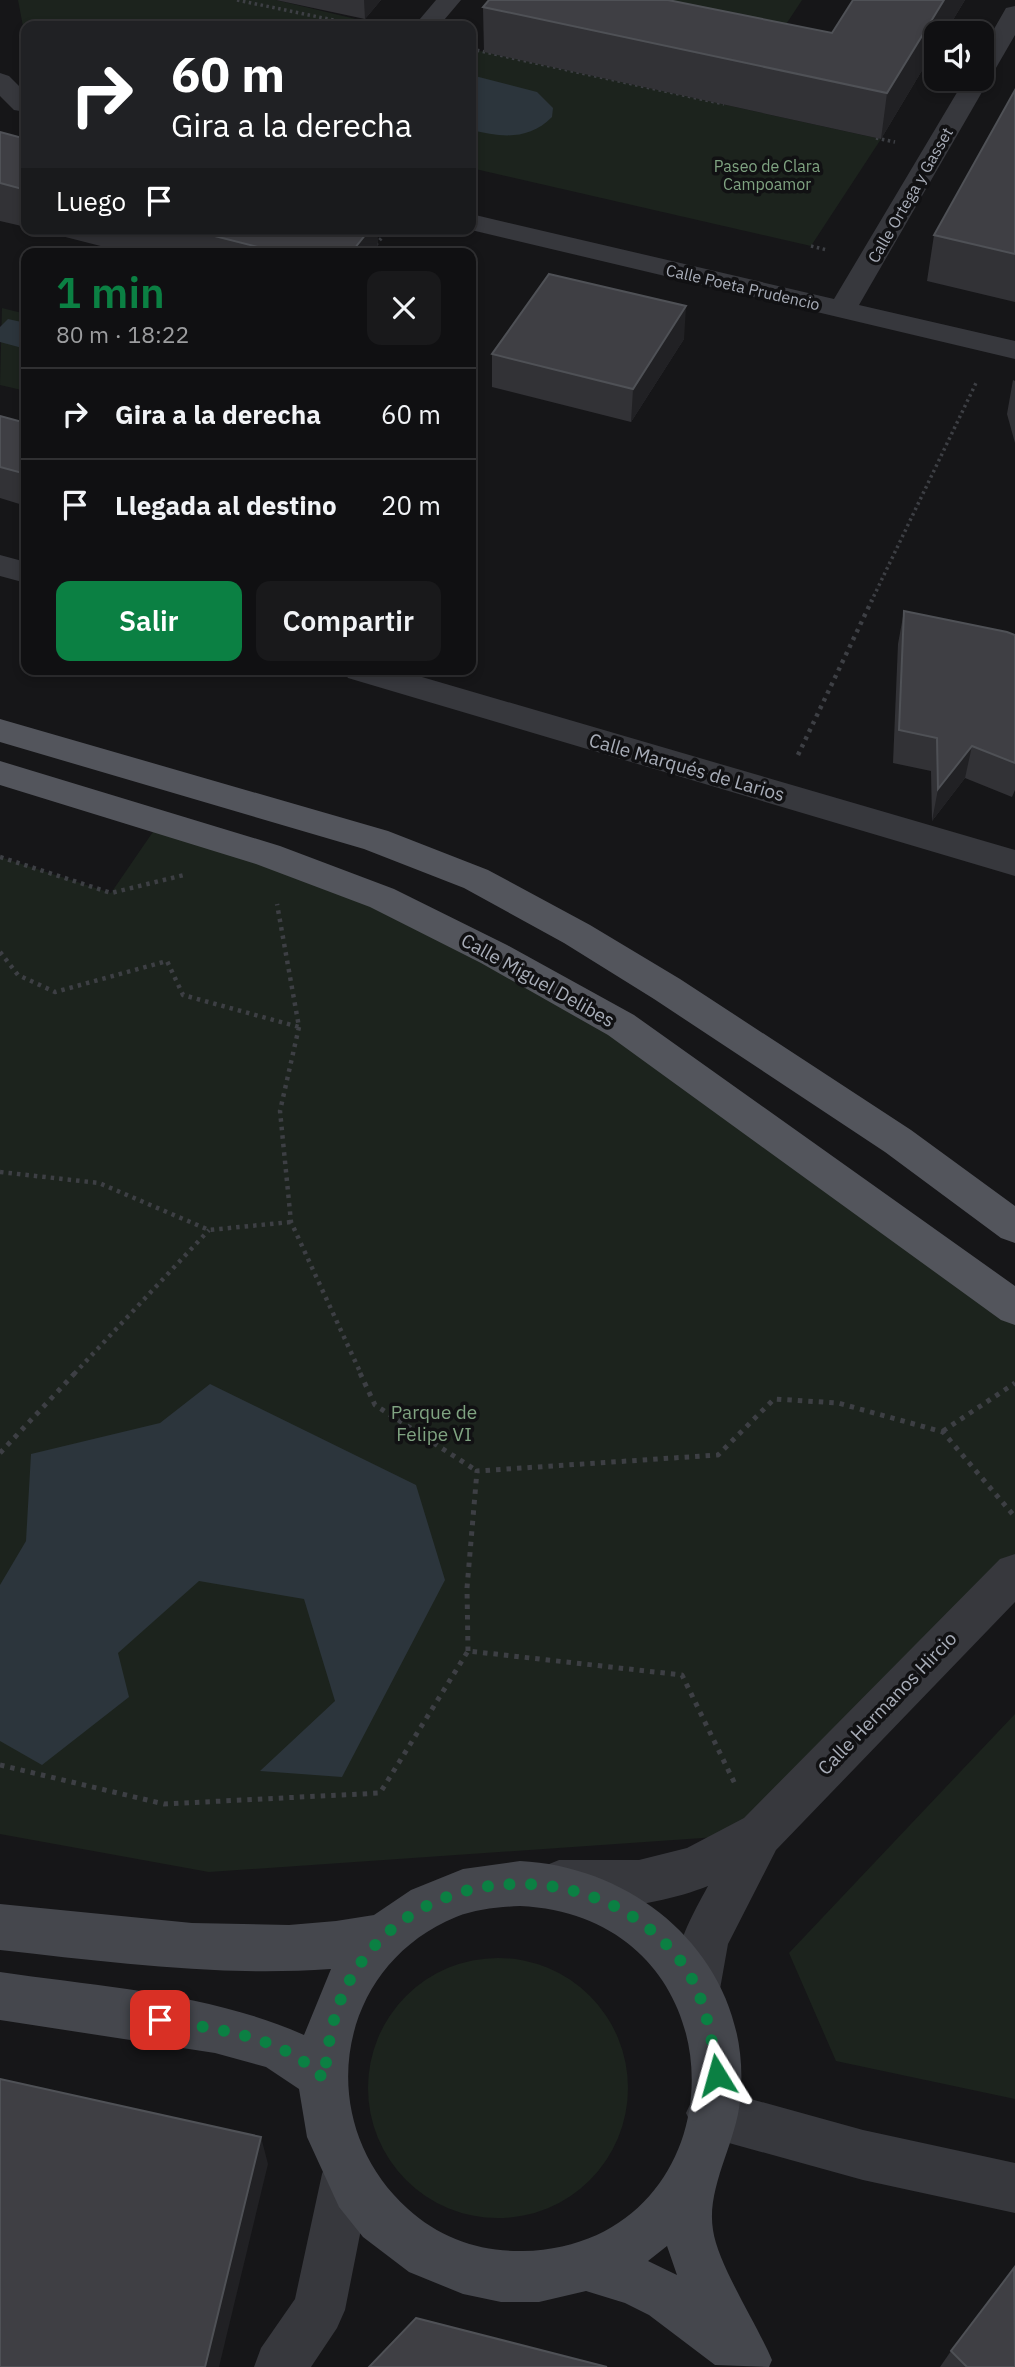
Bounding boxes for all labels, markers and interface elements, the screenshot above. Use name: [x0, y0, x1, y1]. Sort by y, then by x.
map controls: [924, 21, 994, 91]
button: sound: [924, 21, 994, 91]
text: 60 m: [171, 42, 285, 105]
icon: right: [56, 49, 147, 140]
text: Gira a la derecha: [171, 104, 412, 146]
street label: Calle Ortega y Gasset: [863, 124, 957, 266]
park label: Paseo de Clara Campoamor: [714, 156, 821, 194]
icon: arrive: [140, 182, 178, 220]
text: Luego: [56, 184, 126, 218]
street label: Calle Poeta Prudencio: [664, 260, 822, 314]
text: 1 min: [56, 265, 165, 320]
button: close: [367, 271, 441, 345]
text: 80 m · 18:22: [56, 319, 189, 349]
icon: right: [56, 395, 94, 433]
text: Gira a la derecha: [115, 397, 321, 431]
text: 60 m: [381, 397, 441, 431]
icon: arrive: [56, 486, 94, 524]
text: Llegada al destino: [115, 488, 337, 522]
text: 20 m: [381, 488, 441, 522]
button: Salir: [56, 581, 242, 661]
button: Compartir: [256, 581, 441, 661]
street label: Calle Marqués de Larios: [586, 728, 788, 806]
street label: Calle Miguel Delibes: [457, 928, 619, 1032]
park label: Parque de Felipe VI: [391, 1400, 477, 1446]
street label: Calle Hermanos Hircio: [812, 1626, 962, 1780]
pin: [130, 1990, 190, 2050]
icon: arrive: [141, 2001, 179, 2039]
position arrow: [680, 2038, 754, 2112]

